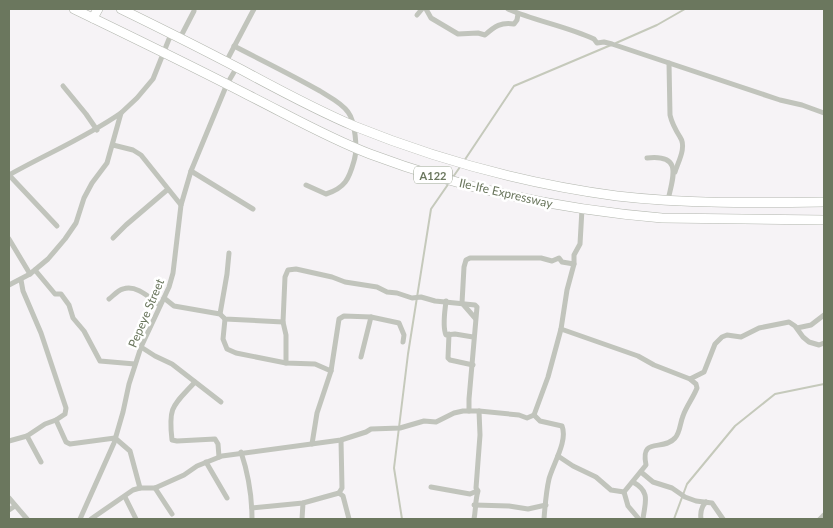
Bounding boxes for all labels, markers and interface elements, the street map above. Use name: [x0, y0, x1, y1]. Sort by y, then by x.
road number: A122: [414, 166, 452, 184]
street label: Ile-Ife Expressway: [458, 175, 555, 211]
street label: Pepeye Street: [125, 276, 167, 350]

